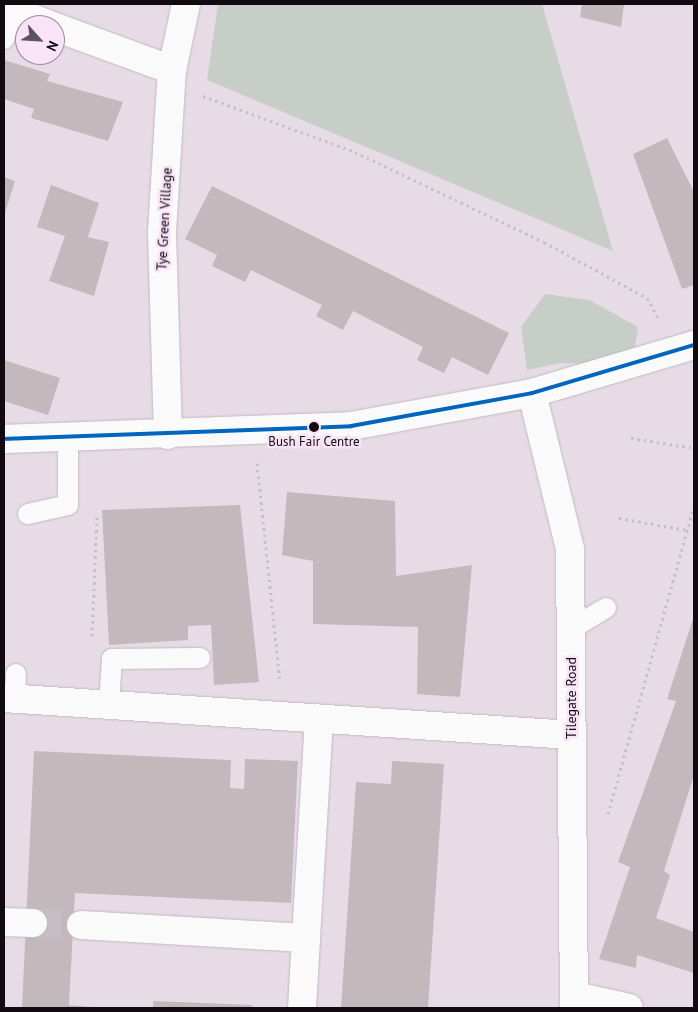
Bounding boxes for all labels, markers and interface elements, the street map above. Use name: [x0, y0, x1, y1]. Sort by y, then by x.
north arrow: [15, 15, 65, 65]
text: N: [42, 38, 63, 54]
street label: Tye Green Village: [153, 167, 175, 271]
marker: Bush Fair Centre: [309, 422, 319, 432]
place label: Bush Fair Centre: [268, 434, 360, 450]
street label: Tilegate Road: [563, 657, 579, 739]

